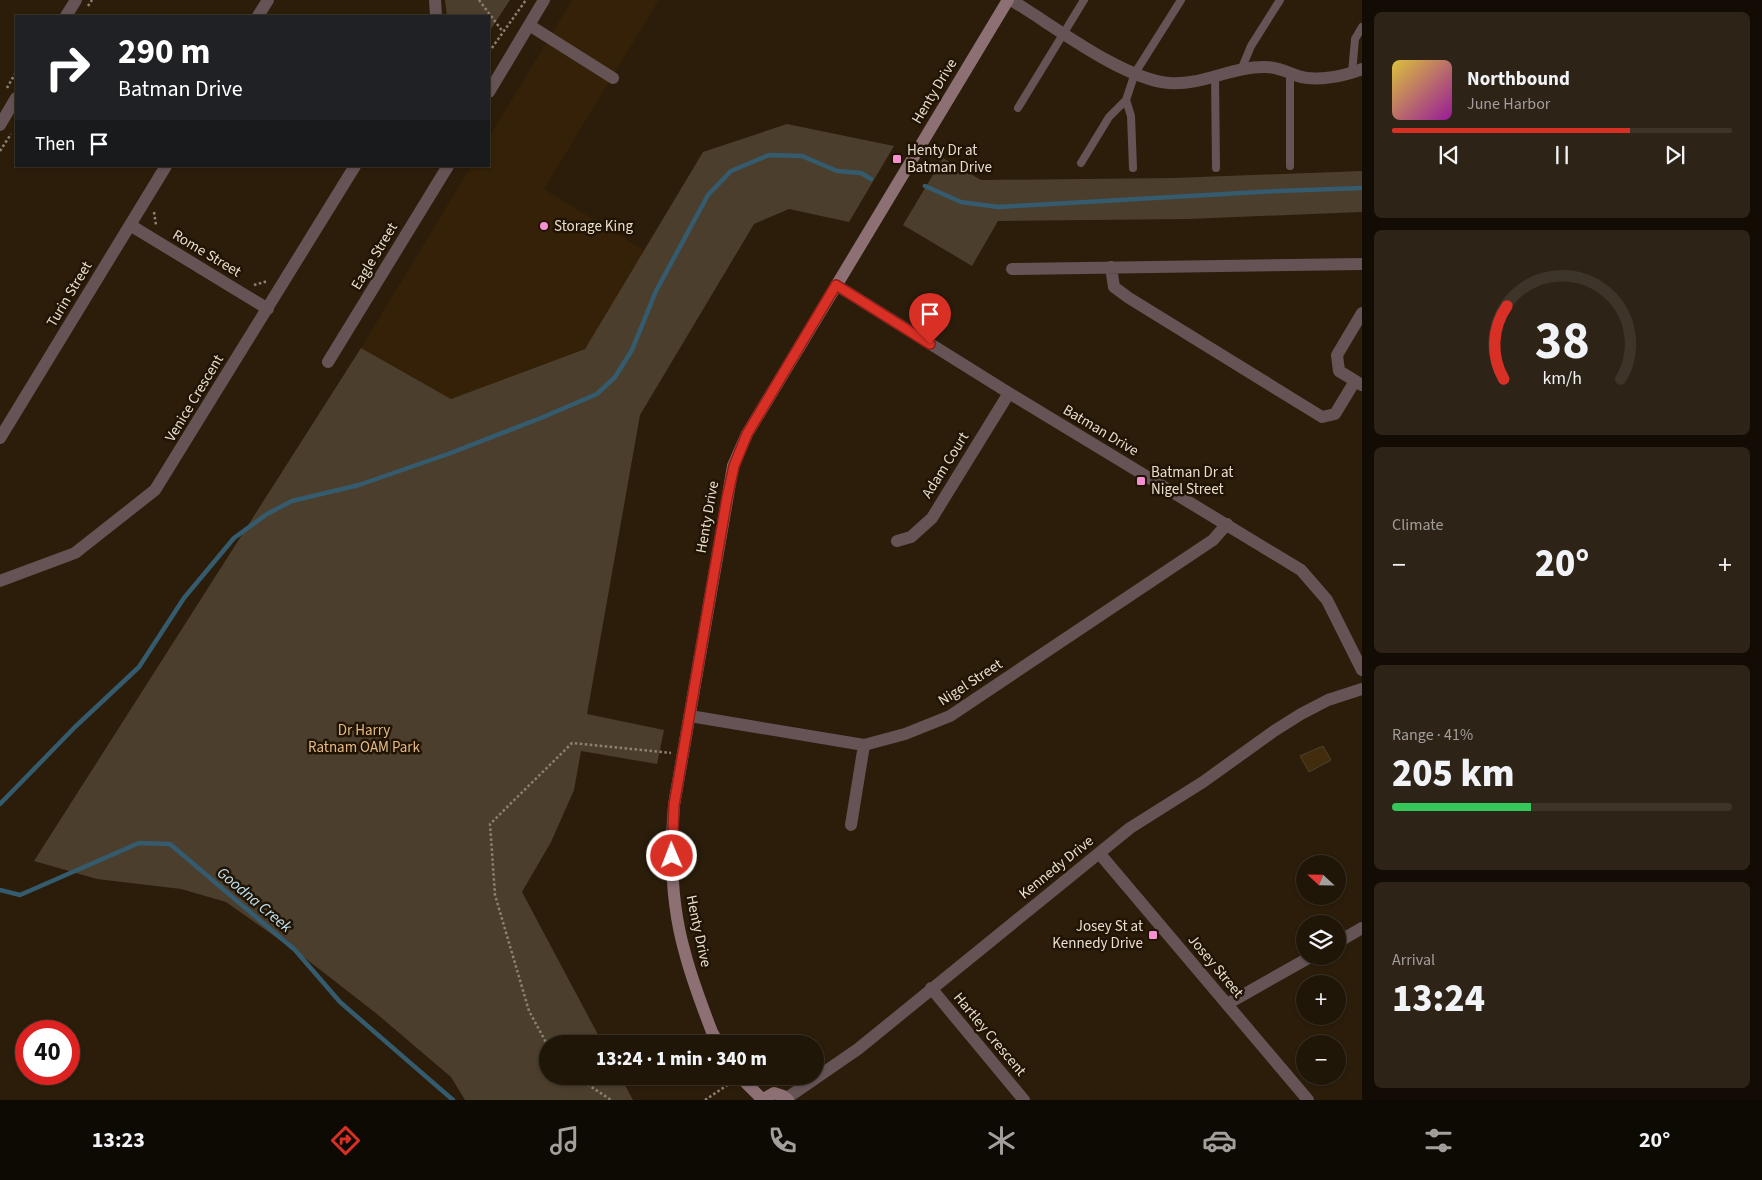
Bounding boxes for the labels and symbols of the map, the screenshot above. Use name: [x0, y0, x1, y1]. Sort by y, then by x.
street label: Henty Drive: [907, 55, 962, 128]
place label: Henty Dr at Batman Drive: [907, 140, 992, 178]
marker: Henty Dr at Batman Drive: [891, 153, 903, 165]
place label: Storage King: [554, 216, 633, 237]
street label: Eagle Street: [346, 219, 403, 294]
marker: Storage King: [538, 220, 550, 232]
street label: Rome Street: [168, 225, 245, 282]
street label: Turin Street: [42, 257, 97, 331]
pin: [909, 293, 951, 344]
street label: Venice Crescent: [160, 351, 229, 446]
street label: Batman Drive: [1059, 400, 1143, 461]
street label: Adam Court: [917, 428, 974, 502]
place label: Batman Dr at Nigel Street: [1151, 462, 1233, 500]
marker: Batman Dr at Nigel Street: [1135, 475, 1147, 487]
street label: Henty Drive: [691, 479, 724, 555]
street label: Nigel Street: [934, 654, 1006, 711]
park label: Dr Harry Ratnam OAM Park: [308, 720, 421, 758]
position arrow: [645, 829, 697, 881]
street label: Kennedy Drive: [1014, 831, 1098, 904]
north arrow: [1296, 855, 1346, 905]
water label: Goodna Creek: [212, 862, 297, 938]
street label: Henty Drive: [681, 893, 716, 969]
place label: Josey St at Kennedy Drive: [1052, 916, 1143, 954]
marker: Josey St at Kennedy Drive: [1147, 929, 1159, 941]
street label: Josey Street: [1183, 930, 1248, 1002]
street label: Hartley Crescent: [948, 988, 1031, 1081]
speed limit sign: 40: [15, 1020, 80, 1085]

